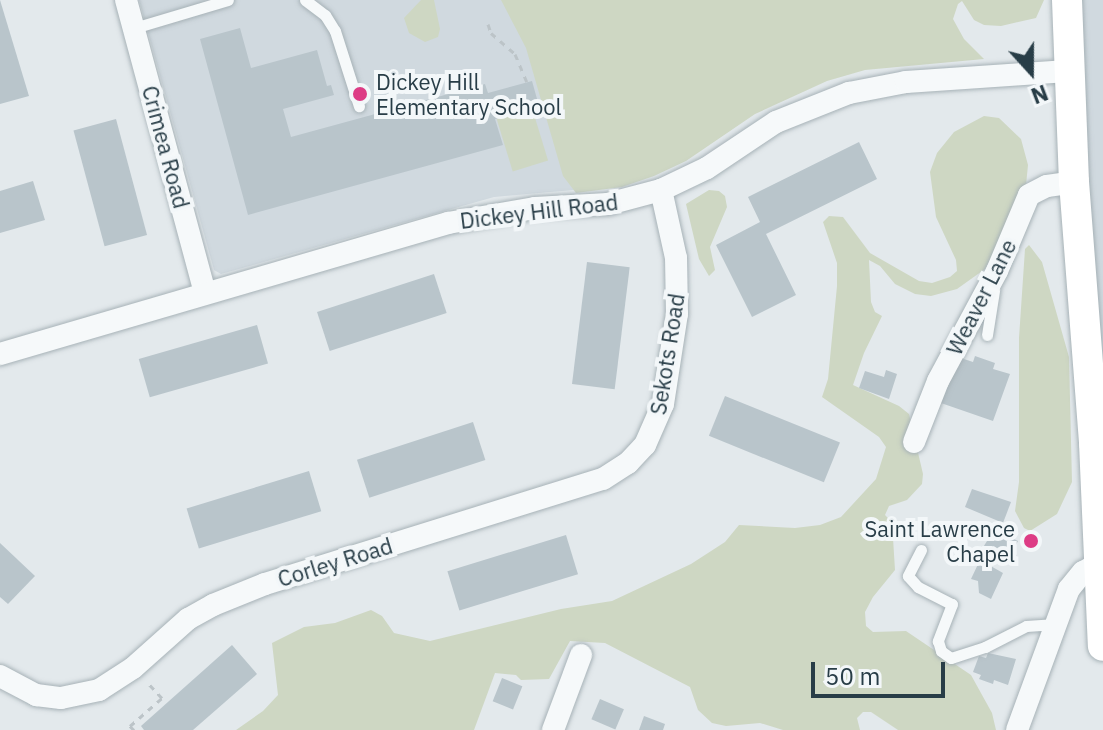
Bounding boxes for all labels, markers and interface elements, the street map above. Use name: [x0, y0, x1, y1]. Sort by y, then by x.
north arrow: [991, 32, 1071, 112]
place label: Dickey Hill Elementary School: [376, 68, 562, 120]
text: N: [1027, 78, 1052, 111]
street label: Crimea Road: [137, 83, 195, 211]
marker: Dickey Hill Elementary School: [351, 85, 369, 103]
street label: Dickey Hill Road: [458, 188, 620, 234]
street label: Weaver Lane: [941, 235, 1021, 359]
street label: Sekots Road: [644, 291, 690, 417]
place label: Saint Lawrence Chapel: [864, 515, 1015, 566]
street label: Corley Road: [274, 532, 396, 592]
marker: Saint Lawrence Chapel: [1022, 532, 1040, 550]
scale bar: [815, 646, 949, 696]
text: 50 m: [825, 660, 880, 692]

